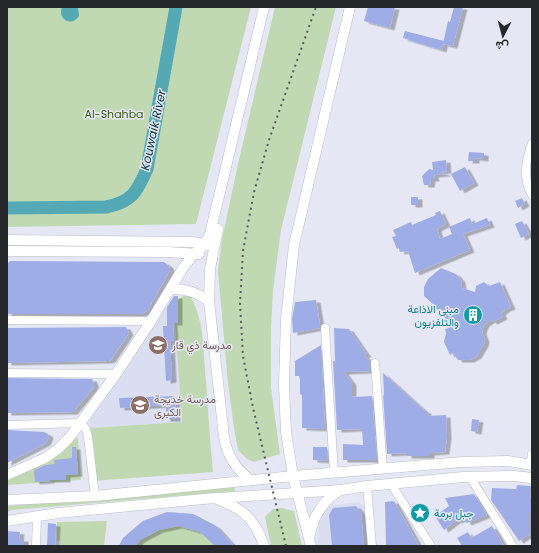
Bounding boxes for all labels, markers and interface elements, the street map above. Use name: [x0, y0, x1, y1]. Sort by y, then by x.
north arrow: [483, 16, 523, 56]
text: ش: [495, 37, 509, 55]
water label: Kouwaik River: [136, 88, 170, 172]
park label: Al-Shahba: [84, 106, 144, 122]
place label: مبنى الاذاعة والتلفزيون: [407, 301, 459, 330]
building icon: مبنى الاذاعة والتلفزيون: [462, 304, 484, 326]
school or university icon: مدرسة ذي قار: [147, 334, 169, 356]
place label: مدرسة ذي قار: [171, 337, 232, 355]
place label: مدرسة خديجة الكبرى: [154, 391, 216, 420]
school or university icon: مدرسة خديجة الكبرى: [129, 394, 151, 416]
place icon: جبل برمة: [409, 502, 431, 524]
place label: جبل برمة: [434, 505, 474, 521]

